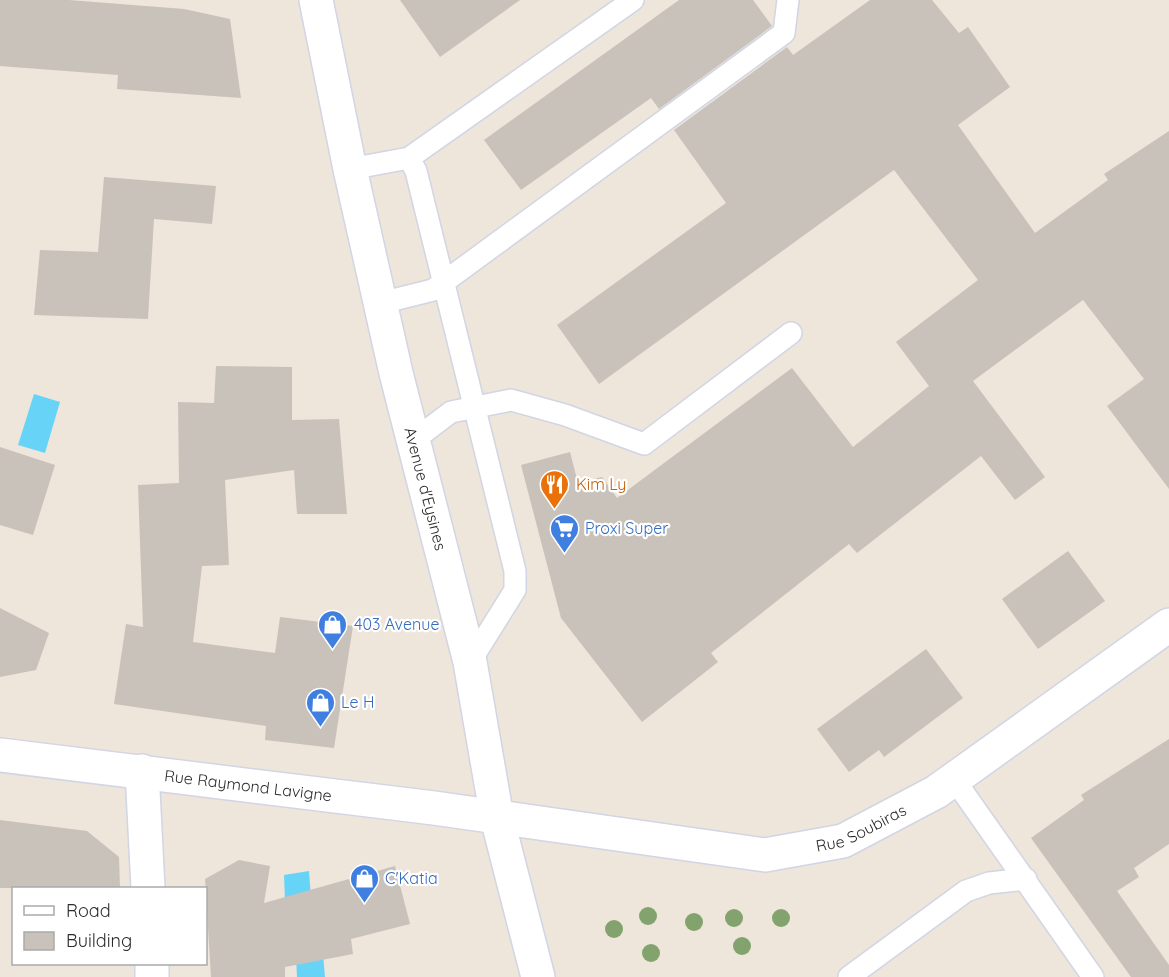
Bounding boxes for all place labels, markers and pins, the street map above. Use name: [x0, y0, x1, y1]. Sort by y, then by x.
restaurant icon: Kim Ly: [539, 468, 571, 510]
place label: Kim Ly: [576, 474, 626, 494]
supermarket icon: Proxi Super: [548, 512, 580, 554]
place label: Proxi Super: [585, 518, 668, 538]
shop icon: 403 Avenue: [317, 608, 349, 650]
place label: 403 Avenue: [354, 614, 439, 634]
shop icon: Le H: [304, 686, 336, 728]
place label: Le H: [341, 692, 374, 712]
shop icon: C'Katia: [348, 862, 380, 904]
place label: C'Katia: [385, 868, 438, 888]

